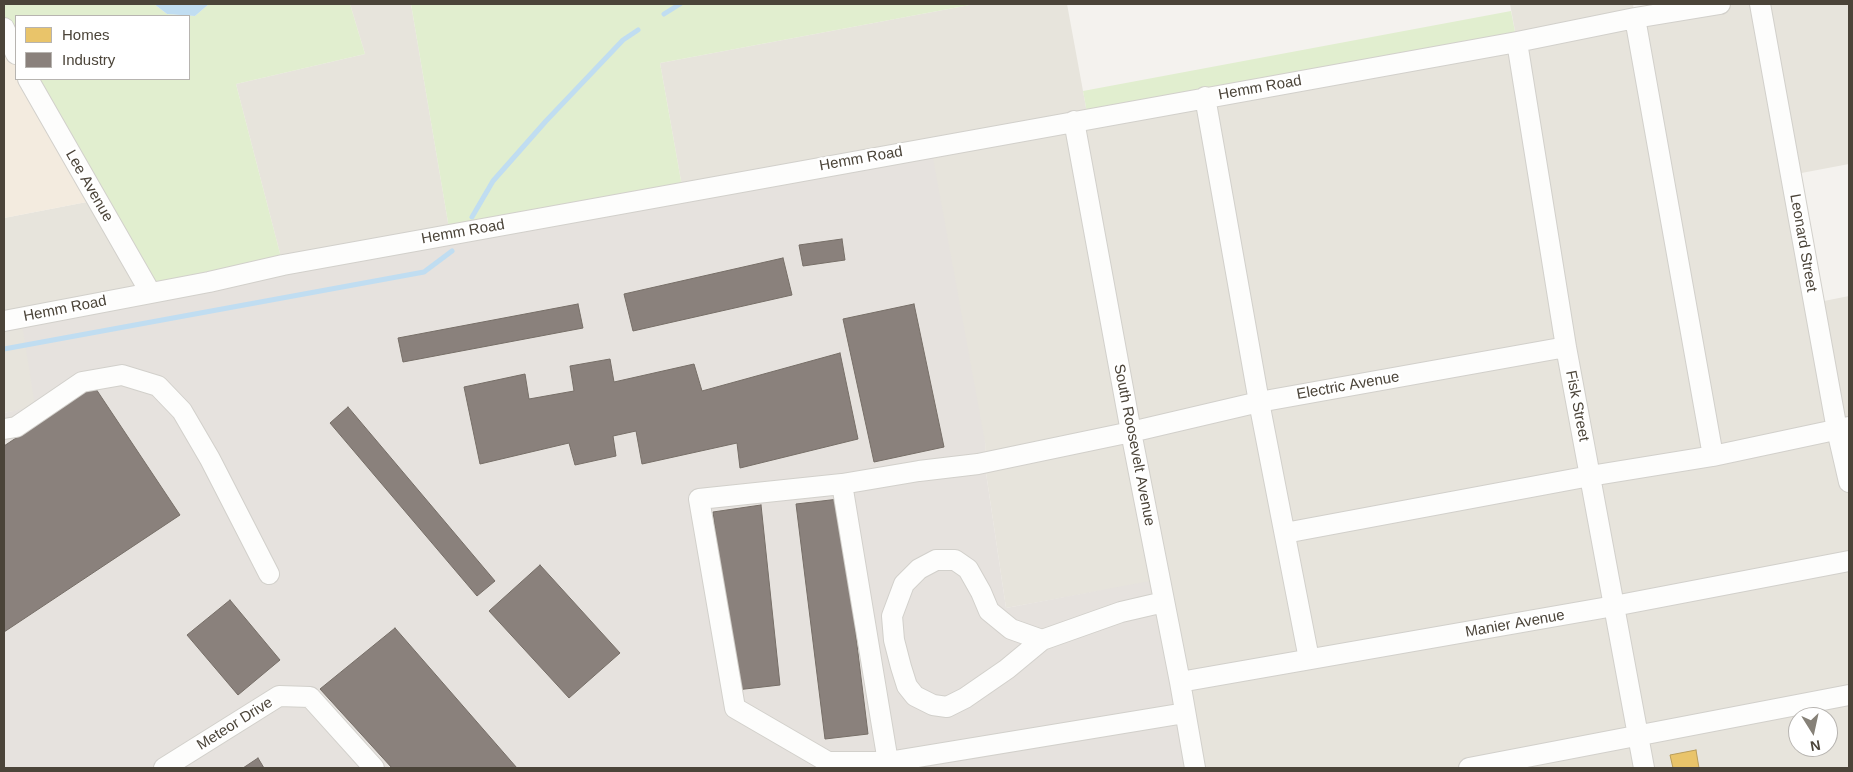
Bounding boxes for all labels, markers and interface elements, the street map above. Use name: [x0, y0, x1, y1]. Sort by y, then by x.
legend: [15, 15, 190, 80]
text: Homes: [62, 26, 110, 43]
text: Industry: [62, 51, 115, 68]
street label: Hemm Road: [1217, 72, 1303, 104]
street label: Hemm Road: [818, 143, 904, 175]
street label: Lee Avenue: [61, 147, 117, 225]
street label: Leonard Street: [1786, 193, 1820, 293]
street label: Hemm Road: [420, 216, 506, 248]
street label: Hemm Road: [22, 292, 108, 326]
street label: South Roosevelt Avenue: [1109, 362, 1159, 528]
street label: Electric Avenue: [1295, 368, 1401, 404]
street label: Fisk Street: [1561, 369, 1593, 443]
street label: Manier Avenue: [1464, 606, 1566, 642]
street label: Meteor Drive: [194, 694, 276, 754]
north arrow: [1788, 707, 1838, 757]
text: N: [1809, 737, 1822, 755]

